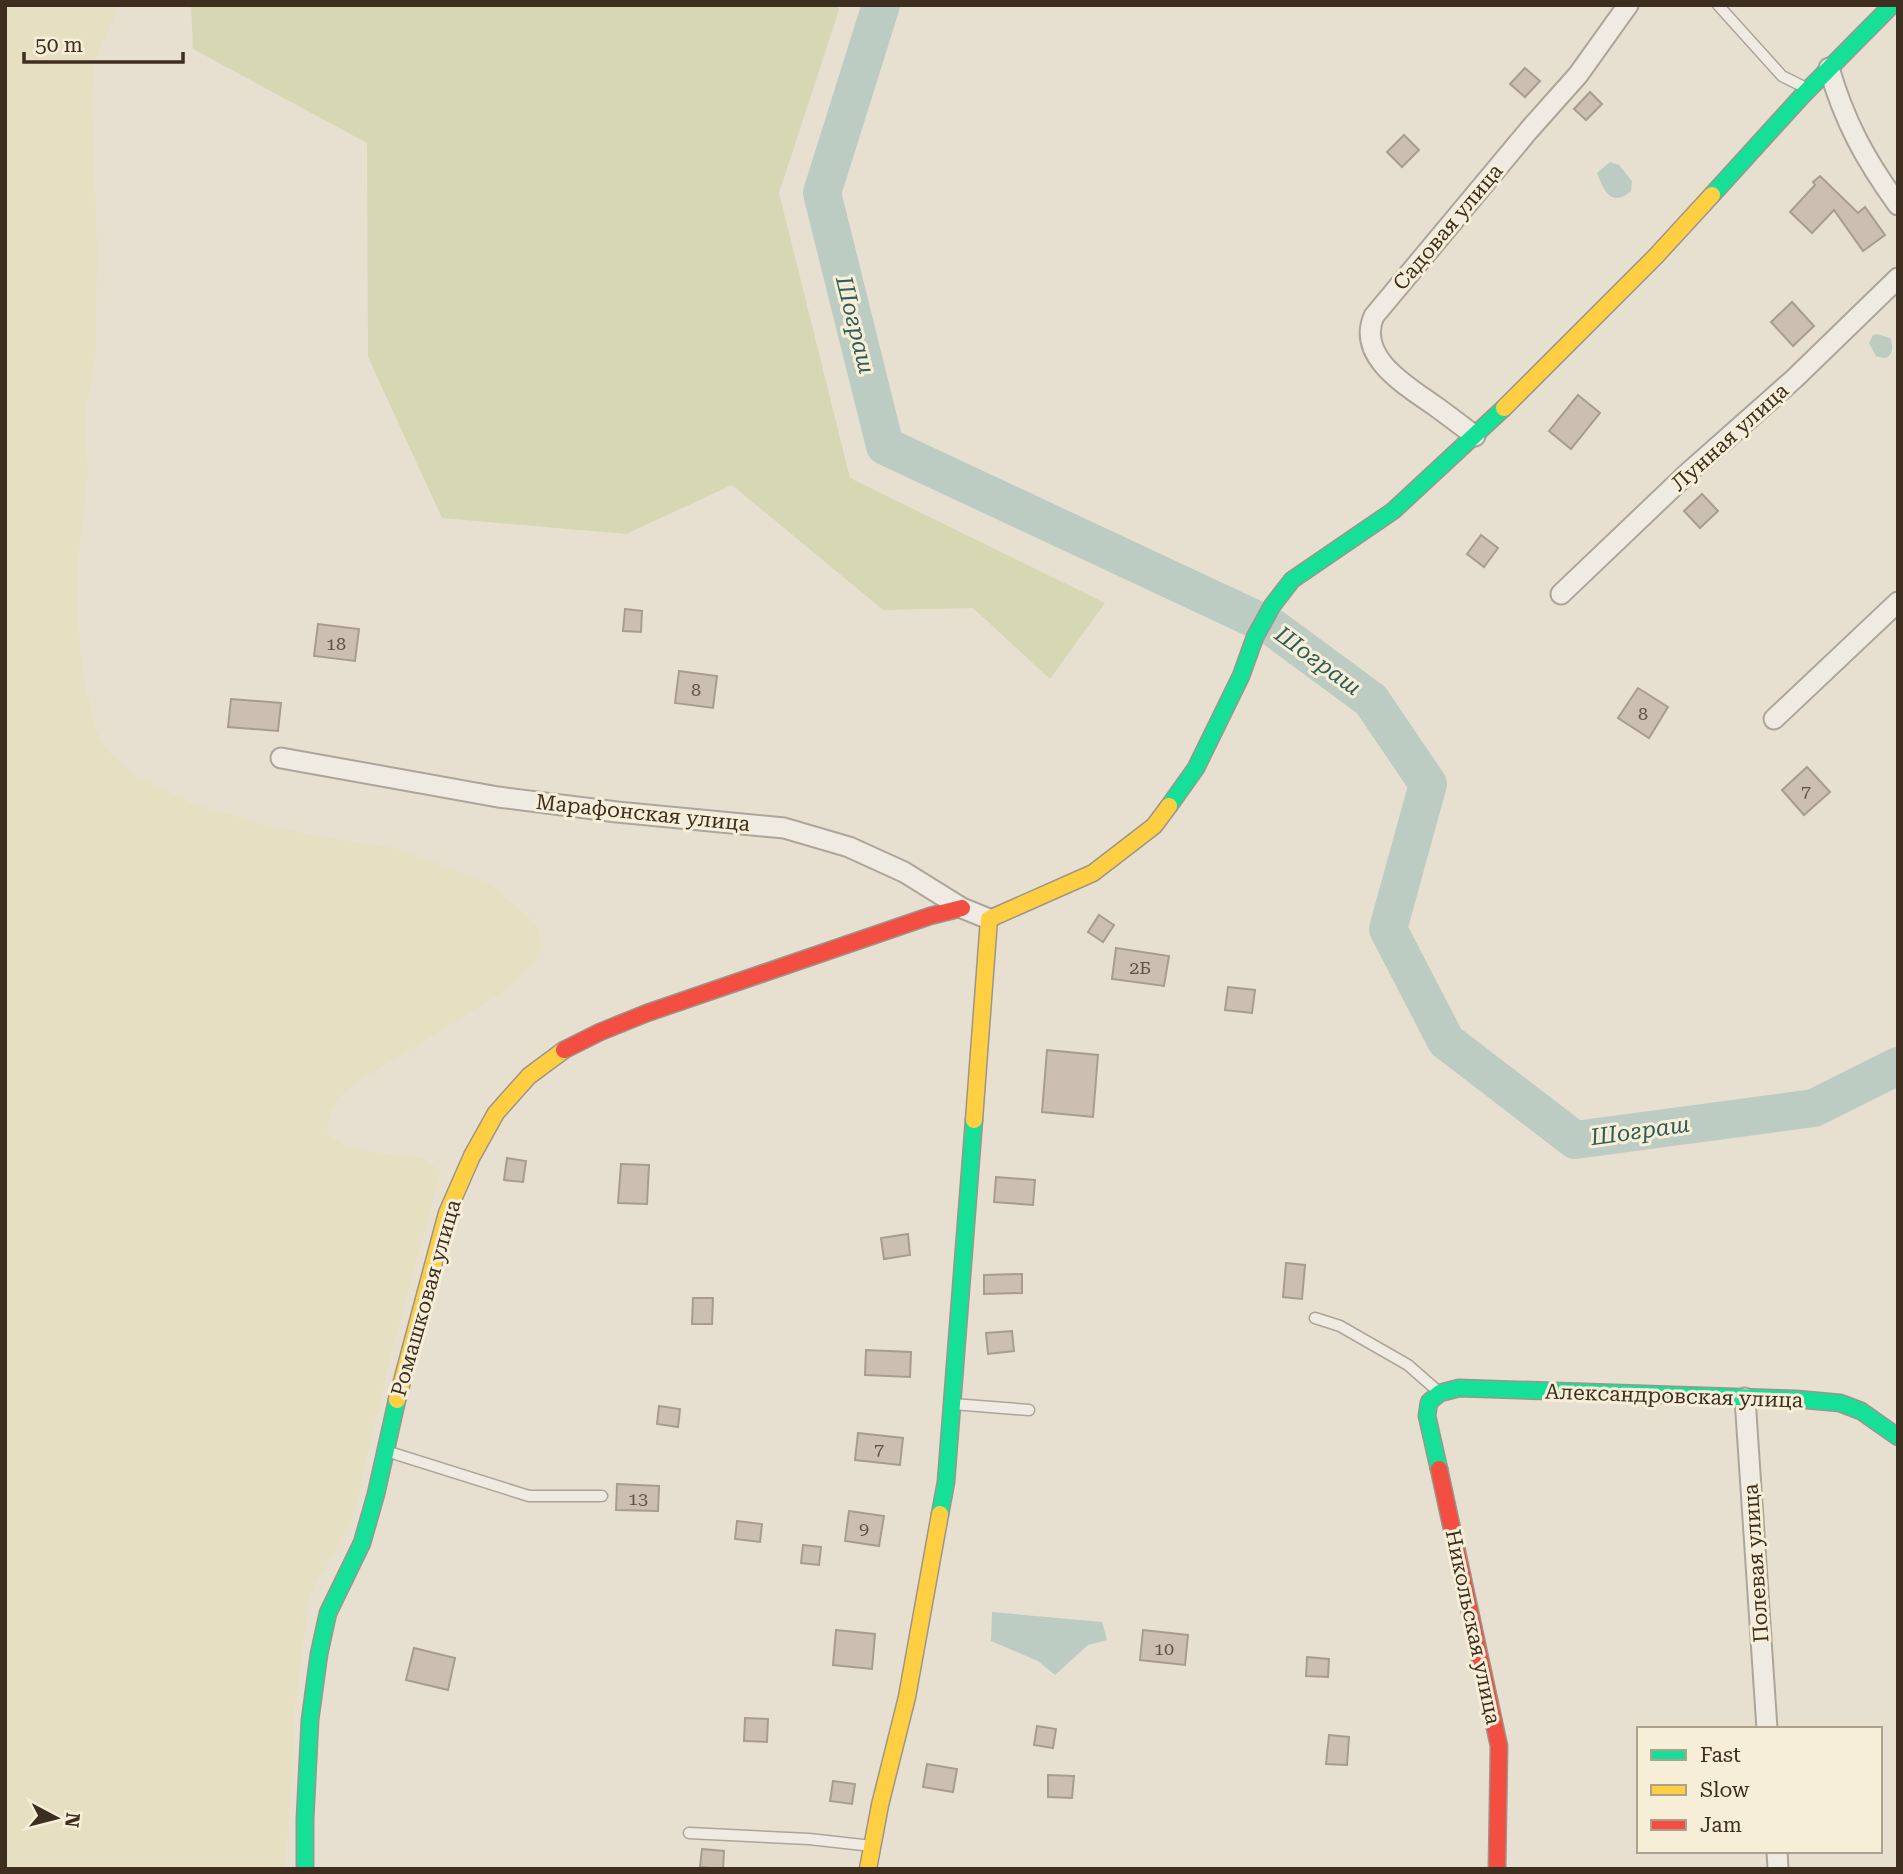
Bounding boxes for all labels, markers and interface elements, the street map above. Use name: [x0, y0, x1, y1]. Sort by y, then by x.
scale bar: [24, 21, 184, 65]
text: 50 m: [35, 33, 83, 57]
street label: Садовая улица: [1388, 159, 1508, 295]
water label: Шограш: [830, 272, 880, 377]
street label: Лунная улица: [1667, 378, 1794, 496]
water label: Шограш: [1269, 620, 1366, 701]
house number: 18: [326, 633, 346, 654]
house number: 8: [691, 679, 701, 700]
house number: 8: [1638, 703, 1648, 724]
house number: 7: [1801, 781, 1811, 802]
street label: Марафонская улица: [535, 790, 752, 836]
house number: 2Б: [1129, 957, 1151, 978]
water label: Шограш: [1588, 1111, 1691, 1151]
street label: Ромашковая улица: [386, 1196, 466, 1399]
street label: Александровская улица: [1545, 1380, 1804, 1413]
house number: 7: [874, 1439, 884, 1460]
street label: Полевая улица: [1738, 1482, 1774, 1643]
house number: 13: [628, 1488, 648, 1509]
house number: 9: [859, 1518, 869, 1539]
street label: Никольская улица: [1441, 1527, 1506, 1727]
house number: 10: [1154, 1638, 1174, 1659]
legend: [1637, 1727, 1882, 1853]
text: Fast: [1700, 1743, 1741, 1767]
text: Slow: [1700, 1778, 1750, 1802]
north arrow: [21, 1783, 91, 1853]
text: N: [60, 1811, 85, 1829]
text: Jam: [1700, 1813, 1742, 1837]

